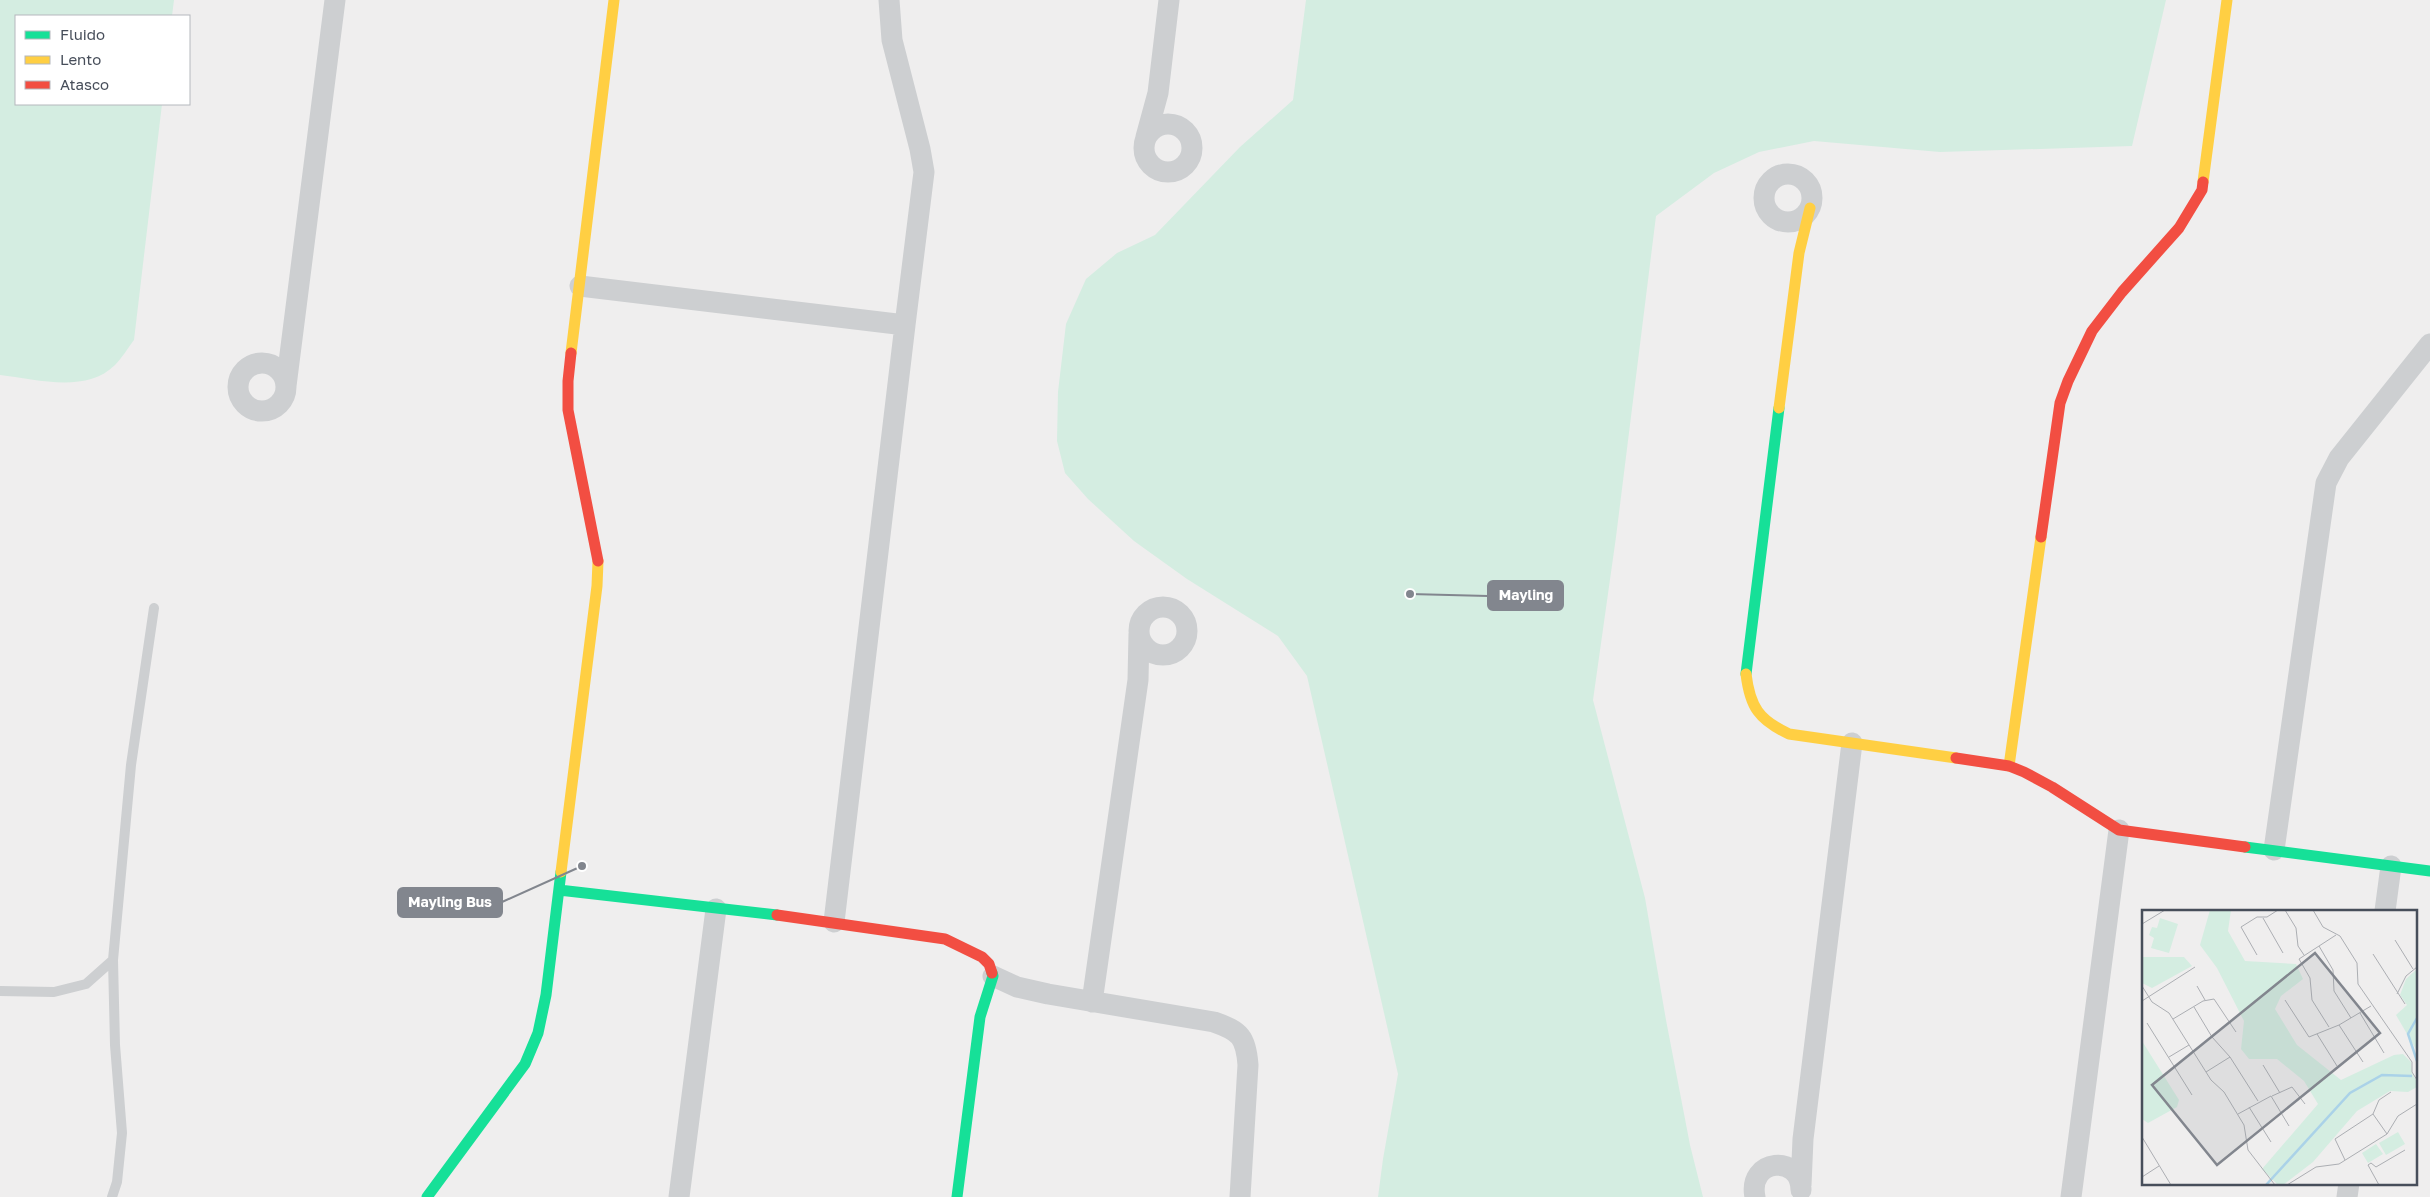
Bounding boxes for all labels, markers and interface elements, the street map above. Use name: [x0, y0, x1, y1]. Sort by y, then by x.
legend: [15, 15, 190, 105]
text: Fluido: [60, 25, 105, 43]
text: Lento: [60, 50, 101, 68]
text: Atasco: [60, 75, 109, 93]
callout: Mayling: [1488, 581, 1563, 610]
text: Mayling: [1499, 586, 1553, 603]
callout: Mayling Bus: [398, 888, 502, 917]
text: Mayling Bus: [408, 893, 492, 910]
inset map: [2142, 910, 2418, 1184]

